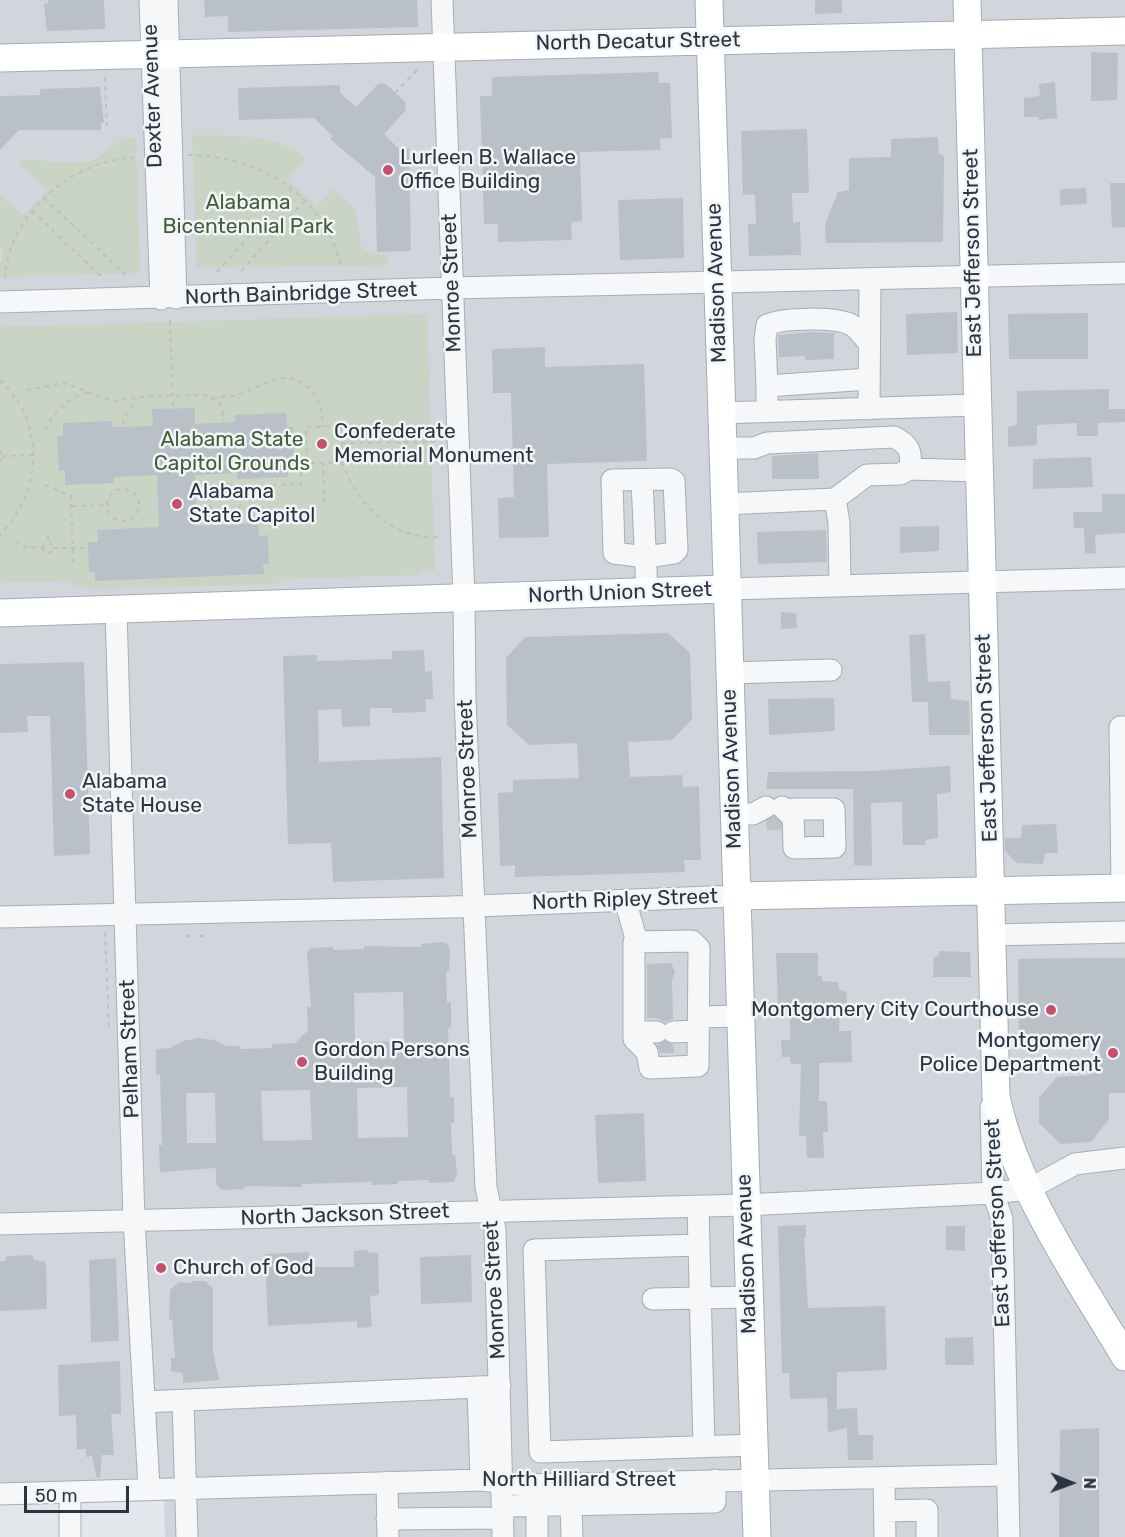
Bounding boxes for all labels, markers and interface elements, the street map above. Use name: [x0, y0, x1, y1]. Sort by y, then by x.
street label: Dexter Avenue: [138, 24, 168, 168]
street label: North Decatur Street: [535, 28, 741, 56]
place label: Lurleen B. Wallace Office Building: [400, 145, 576, 195]
street label: East Jefferson Street: [959, 148, 987, 358]
marker: Lurleen B. Wallace Office Building: [381, 163, 395, 177]
park label: Alabama Bicentennial Park: [162, 190, 334, 240]
street label: Madison Avenue: [702, 203, 732, 363]
street label: Monroe Street: [437, 213, 467, 353]
street label: North Bainbridge Street: [184, 277, 418, 311]
place label: Confederate Memorial Monument: [334, 419, 533, 469]
park label: Alabama State Capitol Grounds: [154, 427, 310, 477]
marker: Confederate Memorial Monument: [315, 437, 329, 451]
place label: Alabama State Capitol: [189, 479, 315, 529]
marker: Alabama State Capitol: [170, 497, 184, 511]
street label: North Union Street: [528, 577, 712, 609]
street label: East Jefferson Street: [971, 633, 1003, 843]
street label: Madison Avenue: [717, 689, 747, 849]
street label: Monroe Street: [453, 699, 483, 839]
place label: Alabama State House: [82, 769, 202, 819]
marker: Alabama State House: [63, 787, 77, 801]
street label: North Ripley Street: [532, 884, 718, 916]
street label: Pelham Street: [115, 979, 145, 1119]
place label: Montgomery City Courthouse: [751, 997, 1039, 1023]
marker: Montgomery City Courthouse: [1044, 1003, 1058, 1017]
place label: Montgomery Police Department: [919, 1028, 1101, 1078]
place label: Gordon Persons Building: [314, 1037, 470, 1087]
marker: Montgomery Police Department: [1106, 1046, 1120, 1060]
marker: Gordon Persons Building: [295, 1055, 309, 1069]
street label: East Jefferson Street: [980, 1118, 1016, 1328]
street label: Madison Avenue: [732, 1174, 762, 1334]
street label: North Jackson Street: [240, 1199, 450, 1231]
street label: Monroe Street: [479, 1220, 511, 1360]
place label: Church of God: [173, 1255, 314, 1281]
marker: Church of God: [154, 1261, 168, 1275]
north arrow: [1041, 1453, 1101, 1513]
street label: North Hilliard Street: [482, 1467, 676, 1493]
scale bar: [27, 1474, 132, 1512]
text: N: [1080, 1477, 1099, 1489]
text: 50 m: [35, 1485, 78, 1507]

